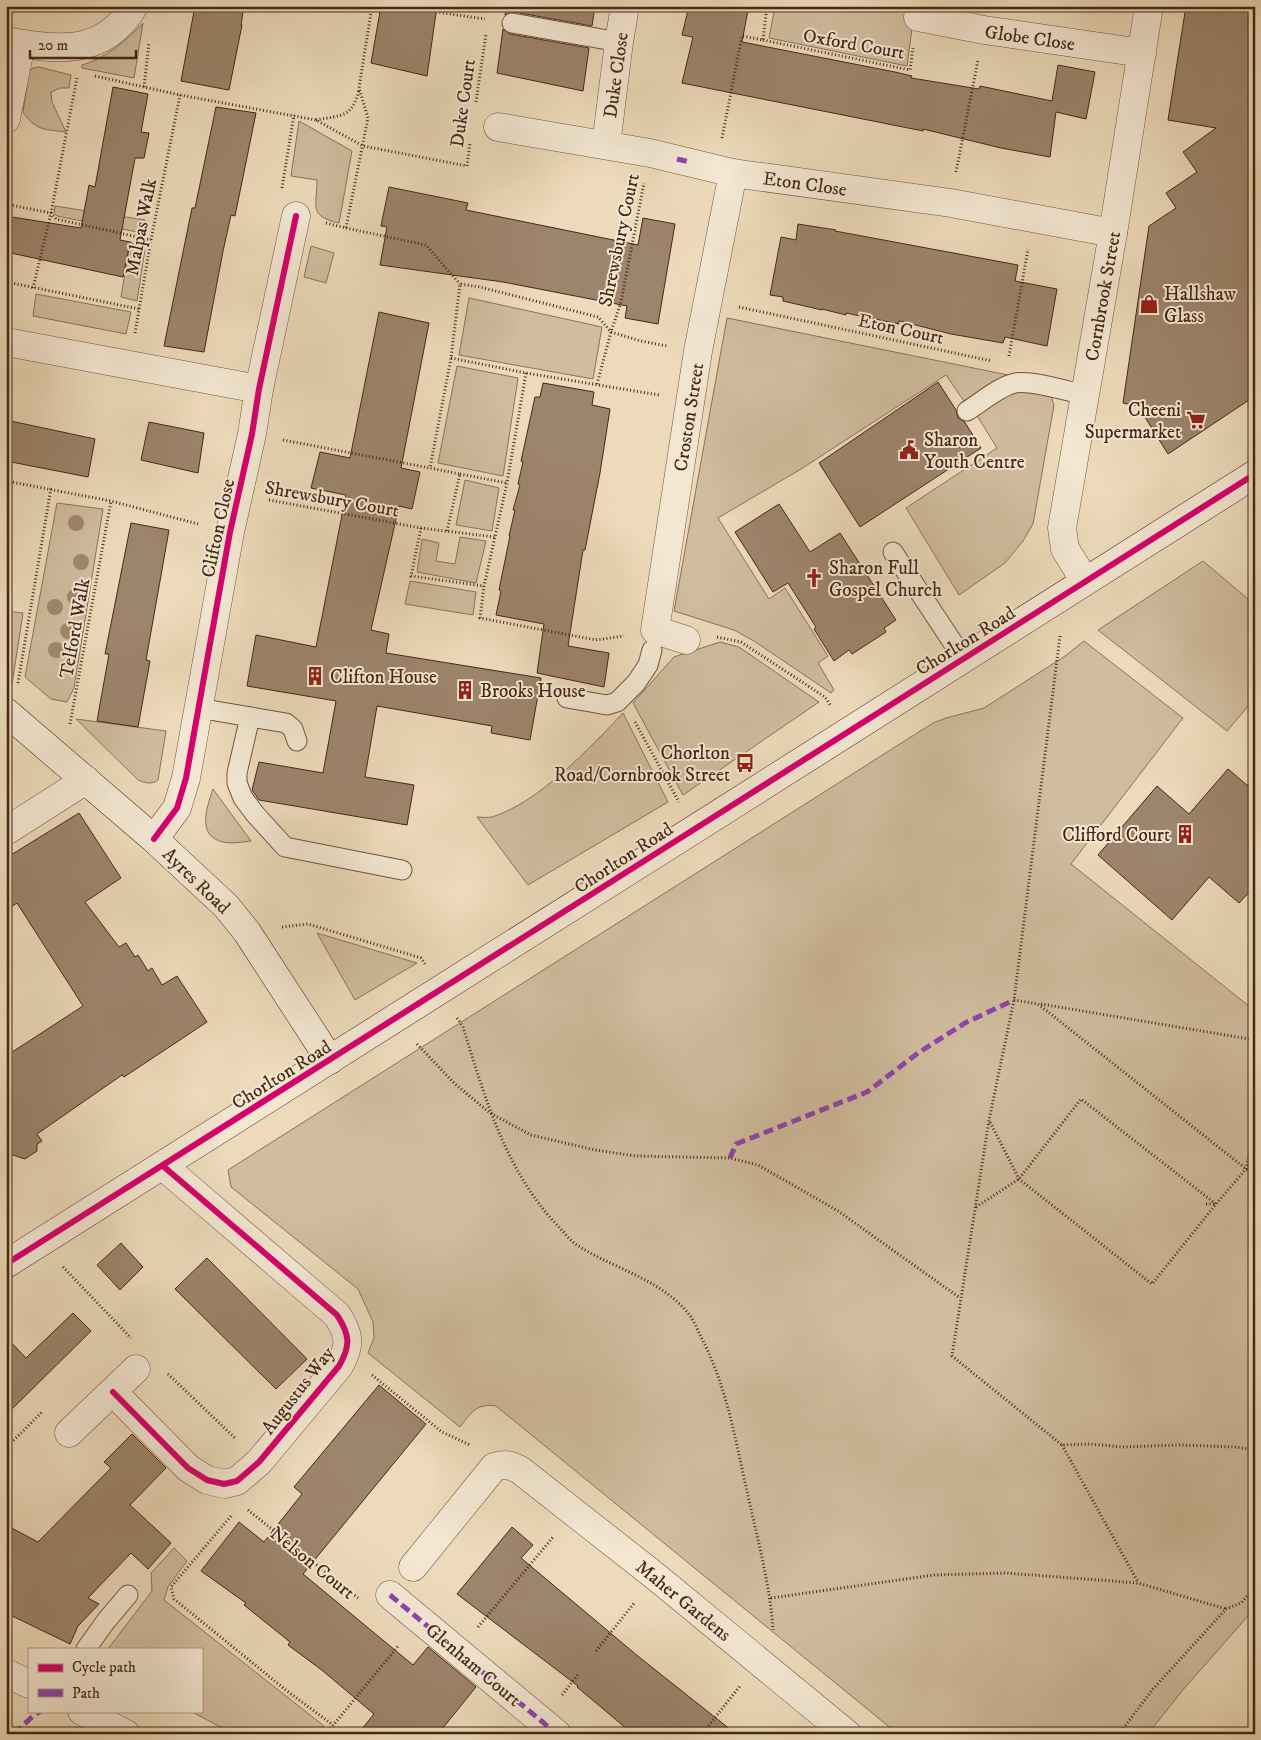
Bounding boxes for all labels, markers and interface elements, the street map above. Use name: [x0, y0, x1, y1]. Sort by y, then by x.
street label: Globe Close: [983, 21, 1076, 56]
street label: Oxford Court: [801, 24, 906, 65]
scale bar: [30, 28, 136, 60]
street label: Duke Close: [599, 31, 634, 120]
text: 20 m: [38, 36, 68, 55]
street label: Duke Court: [446, 58, 481, 149]
street label: Eton Close: [761, 167, 848, 202]
street label: Shrewsbury Court: [594, 172, 645, 309]
street label: Malpas Walk: [121, 176, 162, 278]
street label: Cornbrook Street: [1081, 229, 1126, 363]
place label: Hallshaw Glass: [1164, 283, 1236, 328]
shop icon: Hallshaw Glass: [1138, 293, 1160, 315]
street label: Eton Court: [856, 309, 946, 350]
street label: Croston Street: [670, 361, 709, 473]
place label: Cheeni Supermarket: [1085, 399, 1181, 444]
supermarket icon: Cheeni Supermarket: [1185, 409, 1207, 431]
place label: Sharon Youth Centre: [924, 429, 1025, 474]
public building icon: Sharon Youth Centre: [898, 439, 920, 461]
street label: Shrewsbury Court: [263, 476, 401, 523]
street label: Clifton Close: [197, 477, 240, 580]
place label: Sharon Full Gospel Church: [829, 557, 942, 602]
church icon: Sharon Full Gospel Church: [803, 567, 825, 589]
street label: Telford Walk: [55, 576, 96, 680]
street label: Chorlton Road: [912, 601, 1020, 681]
building icon: Clifton House: [304, 665, 326, 687]
place label: Clifton House: [330, 666, 437, 689]
building icon: Brooks House: [454, 679, 476, 701]
place label: Brooks House: [480, 680, 586, 703]
place label: Chorlton Road/Cornbrook Street: [554, 742, 730, 787]
bus stop icon: Chorlton Road/Cornbrook Street: [734, 752, 756, 774]
street label: Chorlton Road: [570, 818, 678, 899]
building icon: Clifford Court: [1174, 823, 1196, 845]
place label: Clifford Court: [1062, 824, 1170, 847]
street label: Ayres Road: [157, 843, 235, 919]
street label: Chorlton Road: [228, 1035, 336, 1115]
street label: Augustus Way: [257, 1342, 340, 1439]
street label: Nelson Court: [265, 1522, 359, 1604]
street label: Maher Gardens: [631, 1556, 736, 1647]
street label: Glenham Court: [421, 1619, 525, 1712]
legend: [28, 1648, 202, 1712]
text: Cycle path: [72, 1658, 136, 1677]
text: Path: [72, 1684, 100, 1703]

